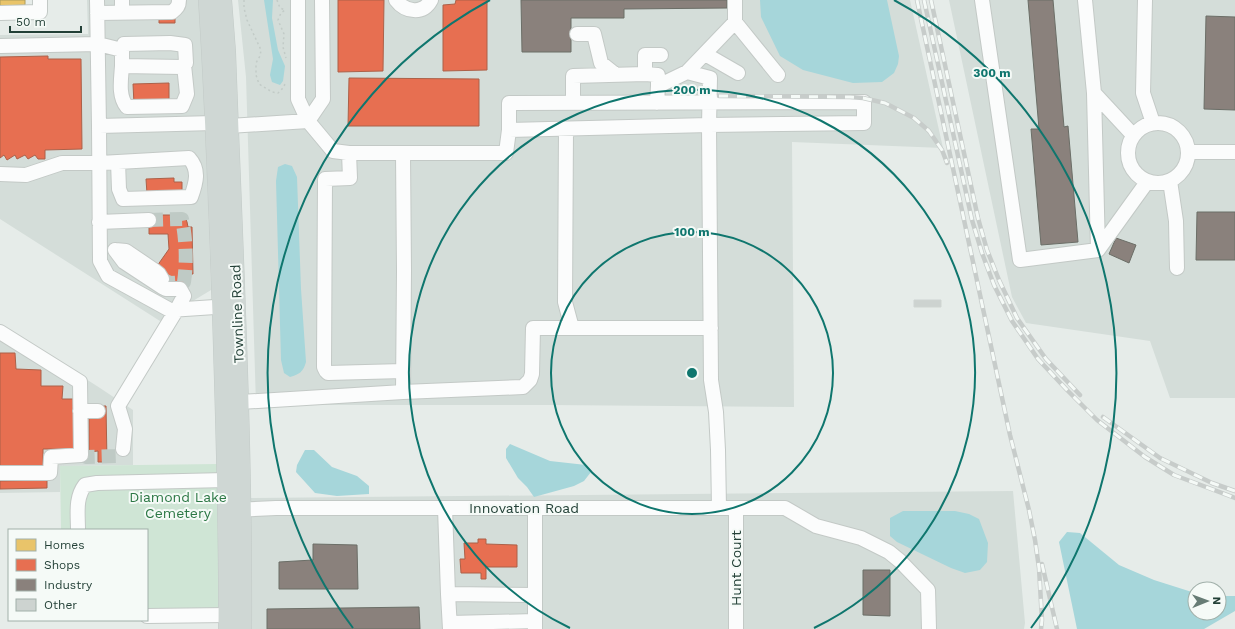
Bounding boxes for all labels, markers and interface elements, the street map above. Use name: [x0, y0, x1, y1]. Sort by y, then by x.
scale bar: [10, 8, 81, 34]
text: 50 m: [16, 15, 46, 29]
text: 300 m: [973, 66, 1011, 80]
text: 200 m: [673, 83, 711, 97]
text: 100 m: [674, 225, 710, 239]
street label: Townline Road: [227, 264, 247, 364]
centre of rings: [685, 366, 699, 380]
park label: Diamond Lake Cemetery: [129, 489, 227, 521]
street label: Innovation Road: [469, 500, 579, 516]
legend: [8, 529, 148, 621]
street label: Hunt Court: [728, 530, 744, 606]
text: Homes: [44, 538, 85, 552]
text: Shops: [44, 558, 80, 572]
text: Industry: [44, 578, 93, 592]
north arrow: [1187, 581, 1227, 621]
text: N: [1210, 597, 1223, 605]
text: Other: [44, 598, 77, 612]

